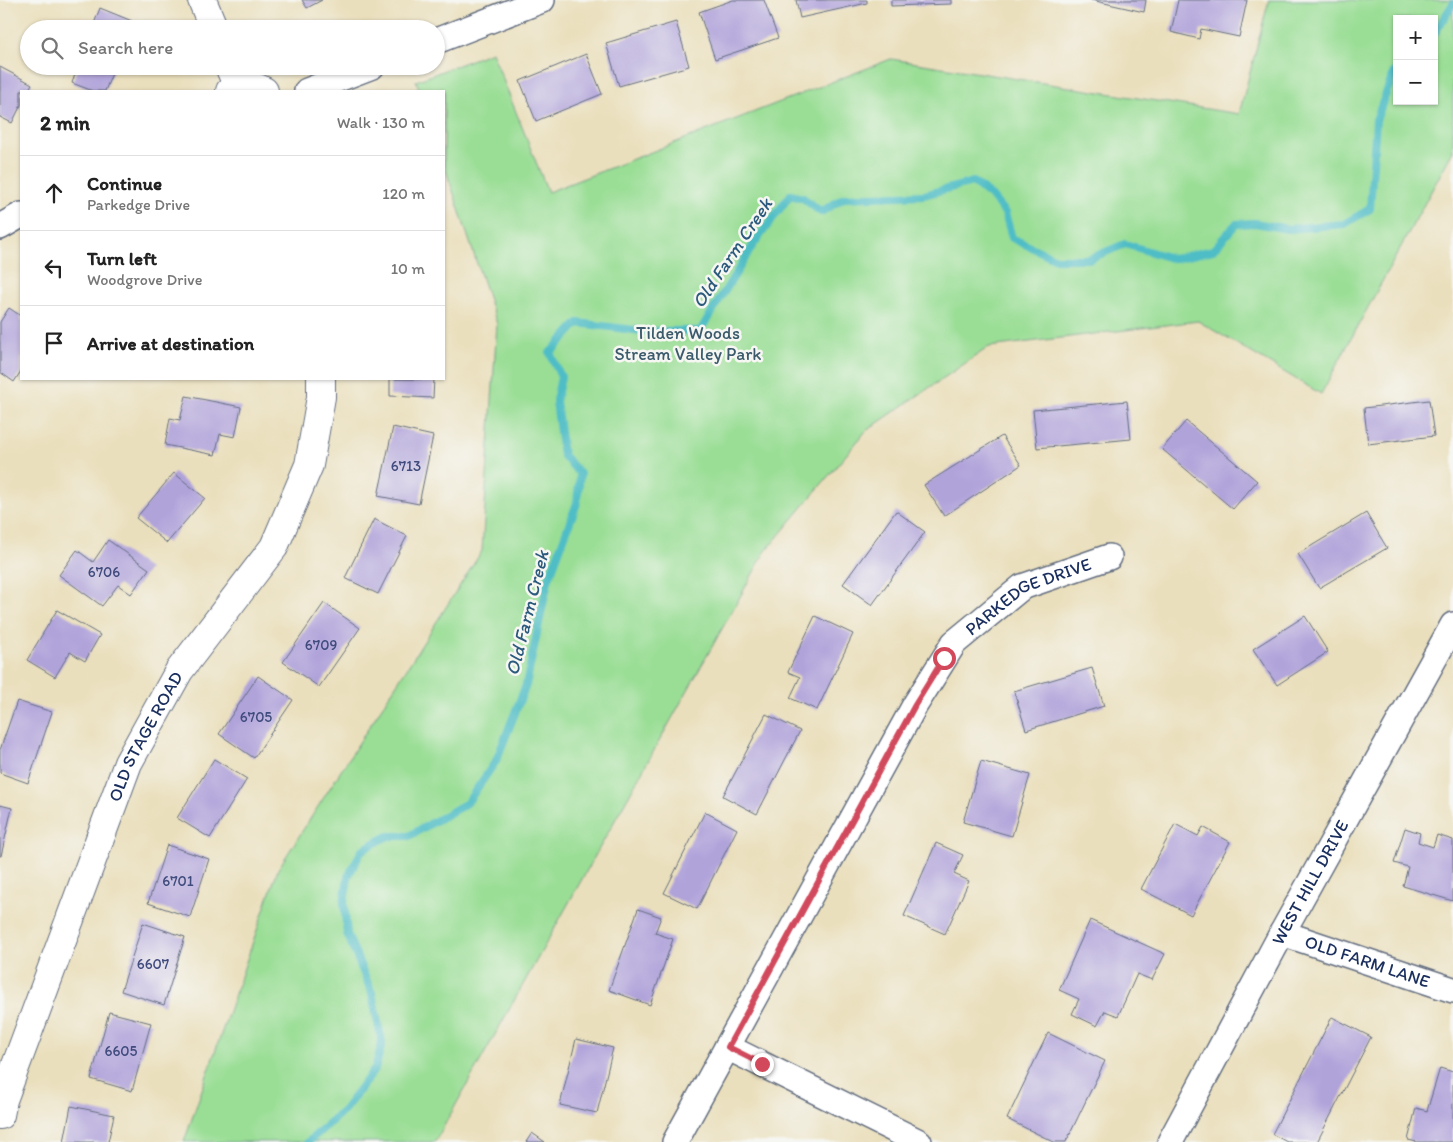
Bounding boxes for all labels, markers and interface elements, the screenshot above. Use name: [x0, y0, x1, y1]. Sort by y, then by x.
map controls: [1393, 15, 1438, 105]
button: +: [1393, 15, 1438, 60]
search box: [20, 20, 445, 75]
icon: search: [38, 34, 66, 62]
text: Search here: [78, 36, 173, 59]
button: −: [1393, 60, 1438, 105]
text: 2 min: [40, 110, 90, 135]
text: Walk · 130 m: [337, 113, 425, 132]
text: Continue: [87, 172, 162, 195]
icon: ahead: [40, 179, 68, 207]
text: 120 m: [382, 184, 425, 203]
water label: Old Farm Creek: [687, 193, 778, 312]
text: Parkedge Drive: [87, 195, 190, 214]
text: Turn left: [87, 247, 157, 270]
icon: left: [40, 254, 68, 282]
text: 10 m: [391, 259, 425, 278]
text: Woodgrove Drive: [87, 270, 202, 289]
park label: Tilden Woods Stream Valley Park: [614, 322, 762, 365]
icon: arrive: [40, 329, 68, 357]
text: Arrive at destination: [87, 332, 254, 355]
house number: 6713: [391, 457, 421, 475]
water label: Old Farm Creek: [500, 547, 554, 678]
street label: PARKEDGE DRIVE: [961, 553, 1094, 640]
house number: 6706: [88, 563, 120, 581]
house number: 6709: [305, 636, 337, 654]
route start: [933, 647, 956, 670]
street label: OLD STAGE ROAD: [104, 668, 188, 805]
house number: 6705: [240, 708, 272, 726]
street label: WEST HILL DRIVE: [1267, 816, 1354, 949]
house number: 6701: [162, 872, 194, 890]
street label: OLD FARM LANE: [1302, 930, 1433, 993]
house number: 6607: [137, 955, 170, 973]
house number: 6605: [105, 1042, 138, 1060]
route end: [751, 1053, 774, 1076]

